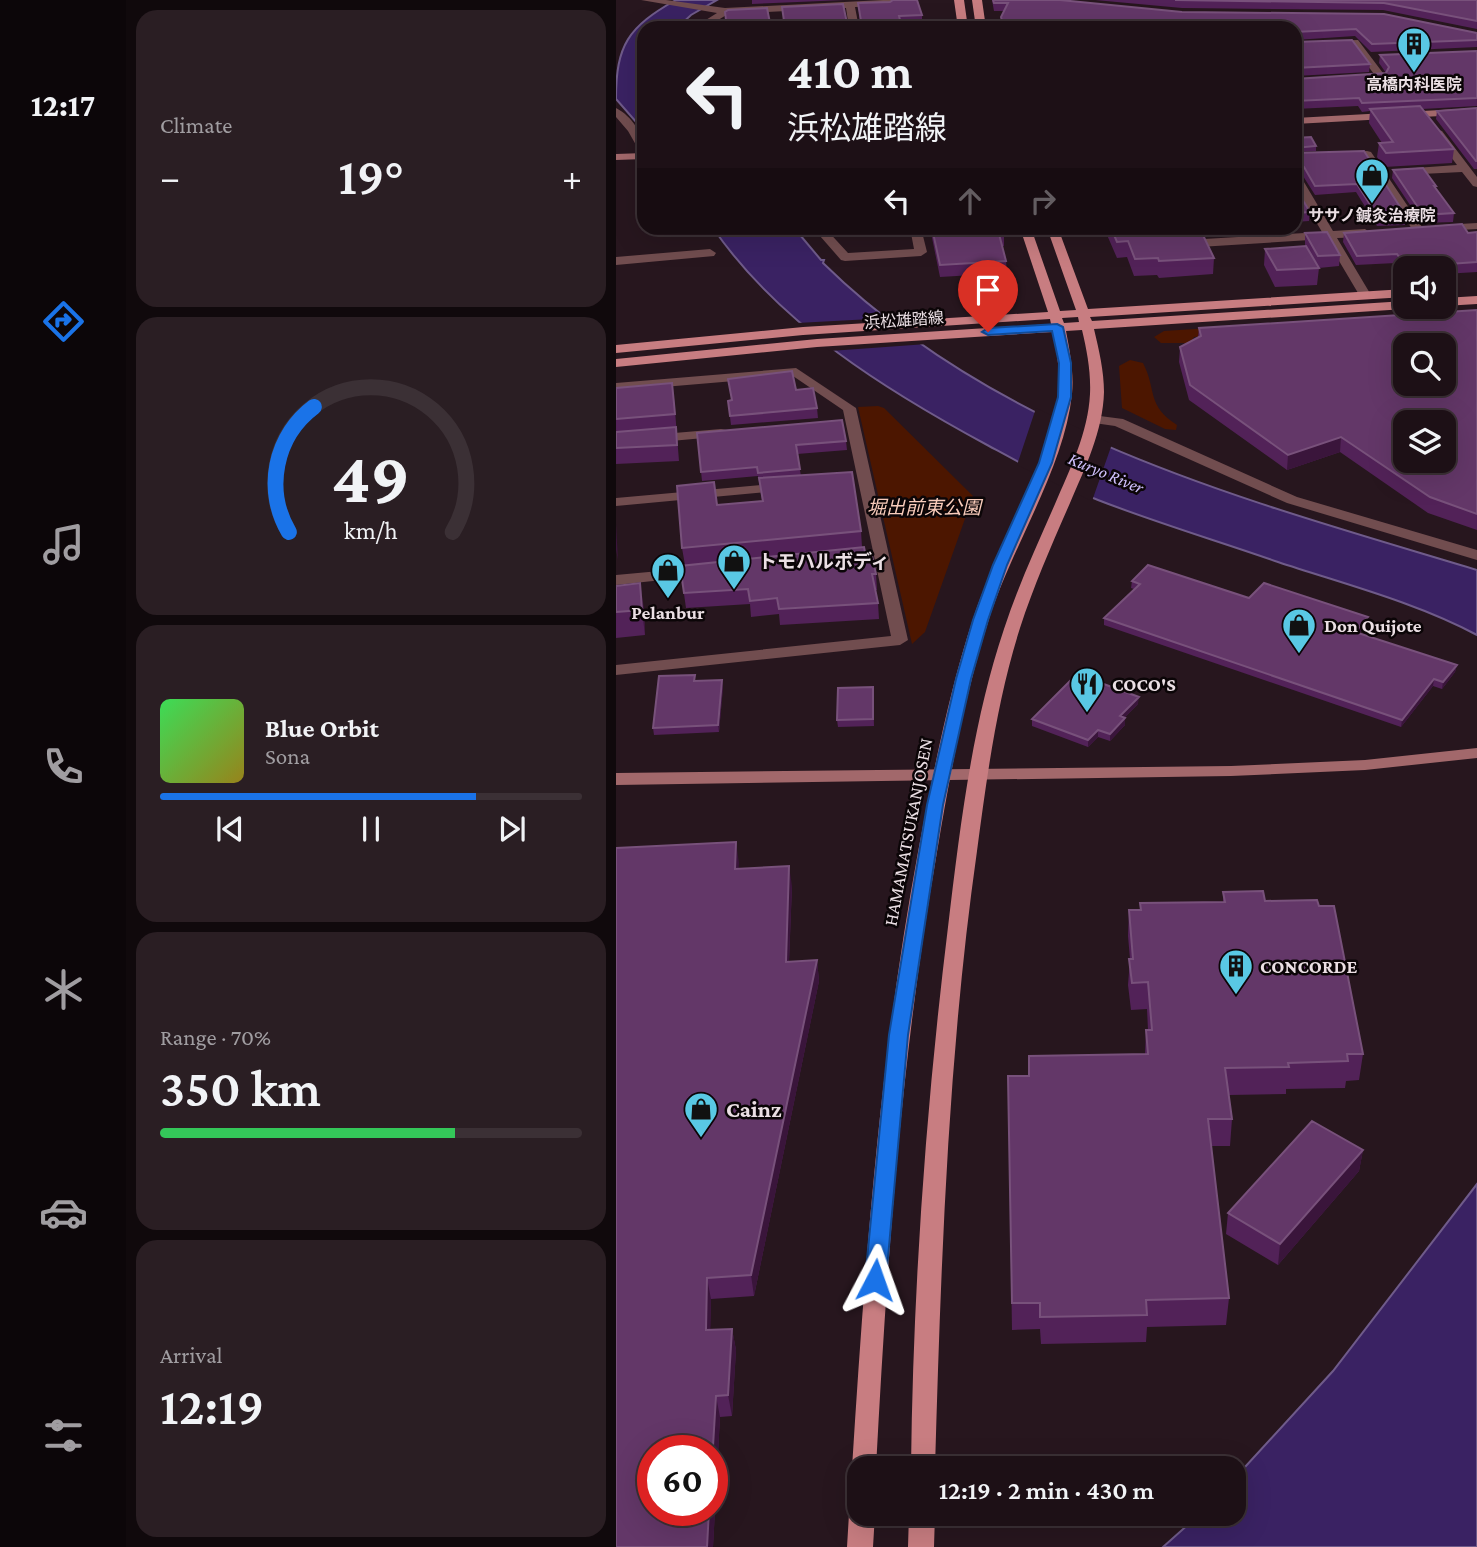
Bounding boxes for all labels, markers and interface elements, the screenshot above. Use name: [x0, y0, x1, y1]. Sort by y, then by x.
building icon: 高橋内科医院: [1395, 25, 1433, 74]
text: 410 m: [787, 44, 912, 99]
icon: left: [672, 49, 763, 140]
place label: 高橋内科医院: [1366, 76, 1462, 93]
text: 12:17: [31, 87, 95, 123]
text: 浜松雄踏線: [787, 110, 947, 146]
text: Climate: [160, 112, 232, 138]
text: 19°: [338, 147, 404, 205]
text: −: [160, 156, 180, 198]
text: +: [562, 156, 582, 198]
shop icon: ササノ鍼灸治療院: [1353, 156, 1391, 205]
icon: left: [878, 182, 916, 220]
icon: ahead: [951, 182, 989, 220]
icon: right: [1024, 182, 1062, 220]
place label: ササノ鍼灸治療院: [1308, 206, 1436, 224]
map controls: [1393, 256, 1456, 473]
button: sound: [1393, 256, 1456, 319]
pin: [958, 260, 1018, 332]
icon: arrive: [969, 271, 1007, 309]
icon: directions: [39, 297, 88, 346]
street label: 浜松雄踏線: [863, 309, 945, 331]
button: search: [1393, 333, 1456, 396]
button: layers: [1393, 410, 1456, 473]
text: 49: [332, 438, 410, 519]
water label: Kuryo River: [1065, 448, 1147, 498]
park label: 堀出前東公園: [867, 497, 984, 518]
text: km/h: [344, 517, 398, 544]
icon: music: [39, 520, 88, 569]
shop icon: トモハルボディ: [715, 542, 753, 591]
shop icon: Pelanbur: [649, 551, 687, 600]
place label: トモハルボディ: [758, 551, 890, 572]
place label: Pelanbur: [631, 602, 705, 623]
shop icon: Don Quijote: [1280, 606, 1318, 655]
place label: Don Quijote: [1324, 615, 1422, 637]
restaurant icon: COCO'S: [1068, 665, 1106, 714]
place label: COCO'S: [1112, 674, 1176, 695]
text: Blue Orbit: [265, 714, 379, 743]
street label: HAMAMATSUKANJOSEN: [879, 736, 937, 928]
icon: phone: [39, 742, 88, 791]
text: Sona: [265, 743, 310, 769]
icon: previous: [211, 810, 249, 848]
icon: pause: [352, 810, 390, 848]
icon: next: [493, 810, 531, 848]
building icon: CONCORDE: [1217, 947, 1255, 996]
place label: CONCORDE: [1260, 956, 1358, 977]
icon: climate: [39, 965, 88, 1014]
text: Range · 70%: [160, 1024, 271, 1050]
text: 350 km: [160, 1059, 321, 1117]
shop icon: Cainz: [682, 1090, 720, 1139]
place label: Cainz: [726, 1096, 782, 1122]
icon: car: [39, 1188, 88, 1237]
position arrow: [838, 1243, 912, 1317]
text: Arrival: [160, 1342, 223, 1368]
text: 12:19: [160, 1377, 264, 1435]
icon: filters: [39, 1411, 88, 1460]
speed limit sign: 60: [637, 1435, 728, 1526]
text: 12:19 · 2 min · 430 m: [939, 1476, 1154, 1505]

